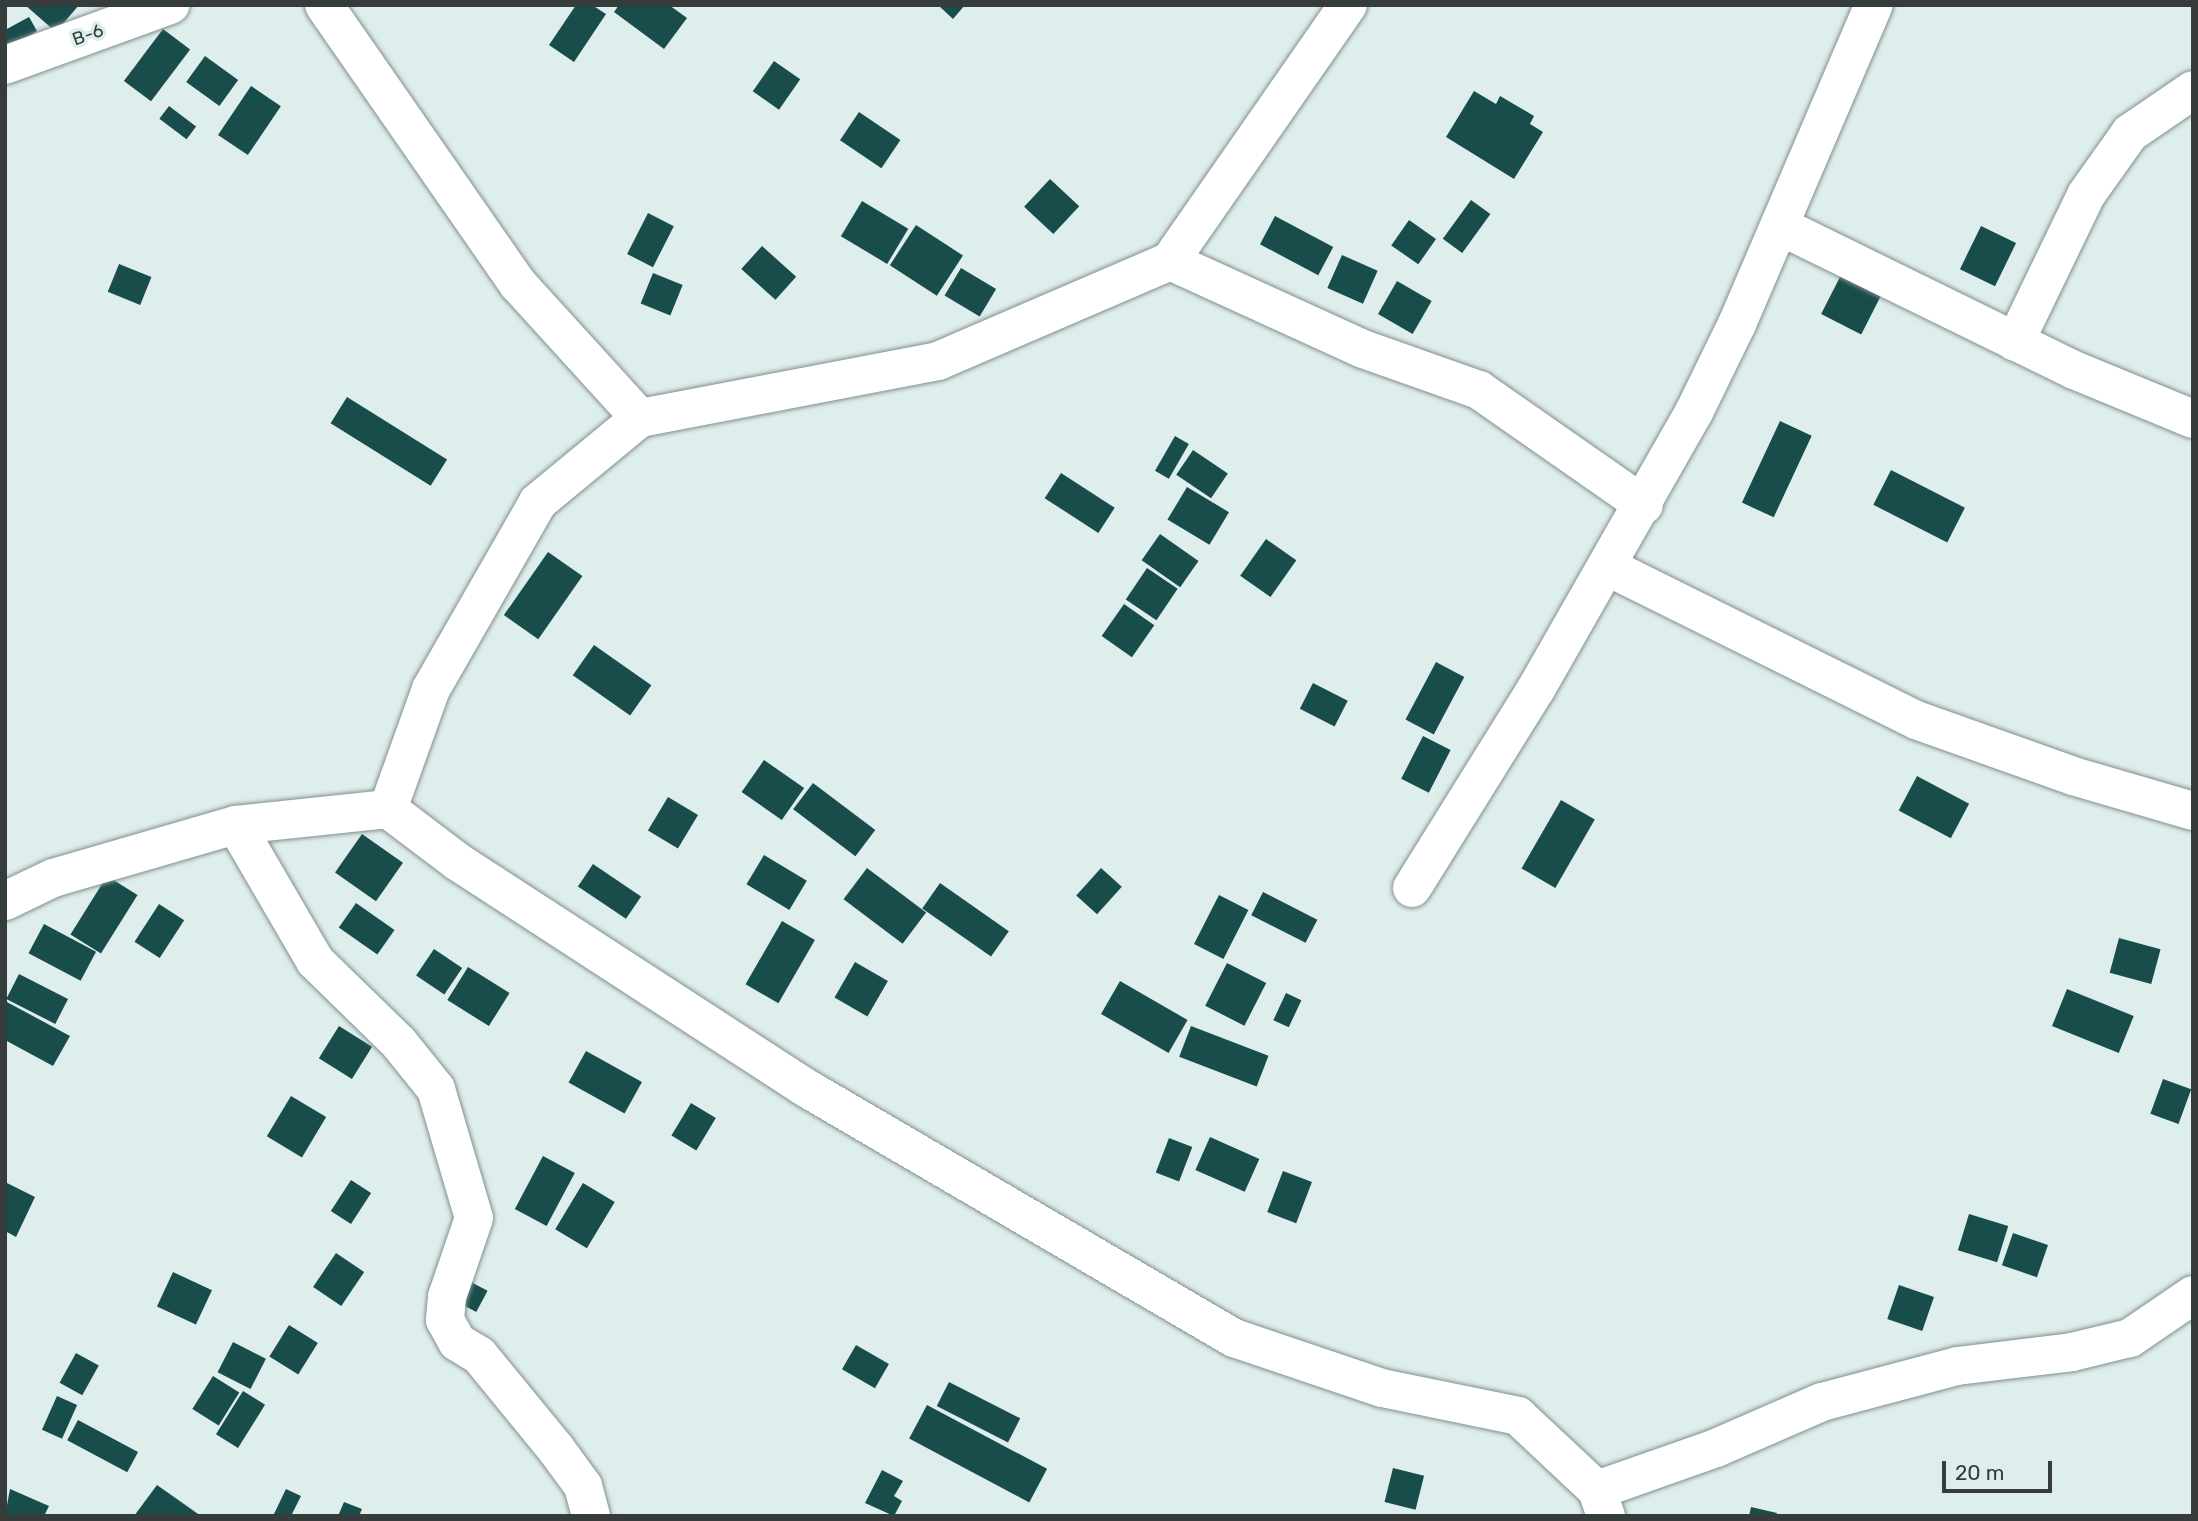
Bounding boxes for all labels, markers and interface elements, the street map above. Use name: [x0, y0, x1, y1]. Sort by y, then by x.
street label: B-6: [69, 19, 107, 51]
scale bar: [1946, 1448, 2056, 1492]
text: 20 m: [1955, 1460, 2004, 1485]

